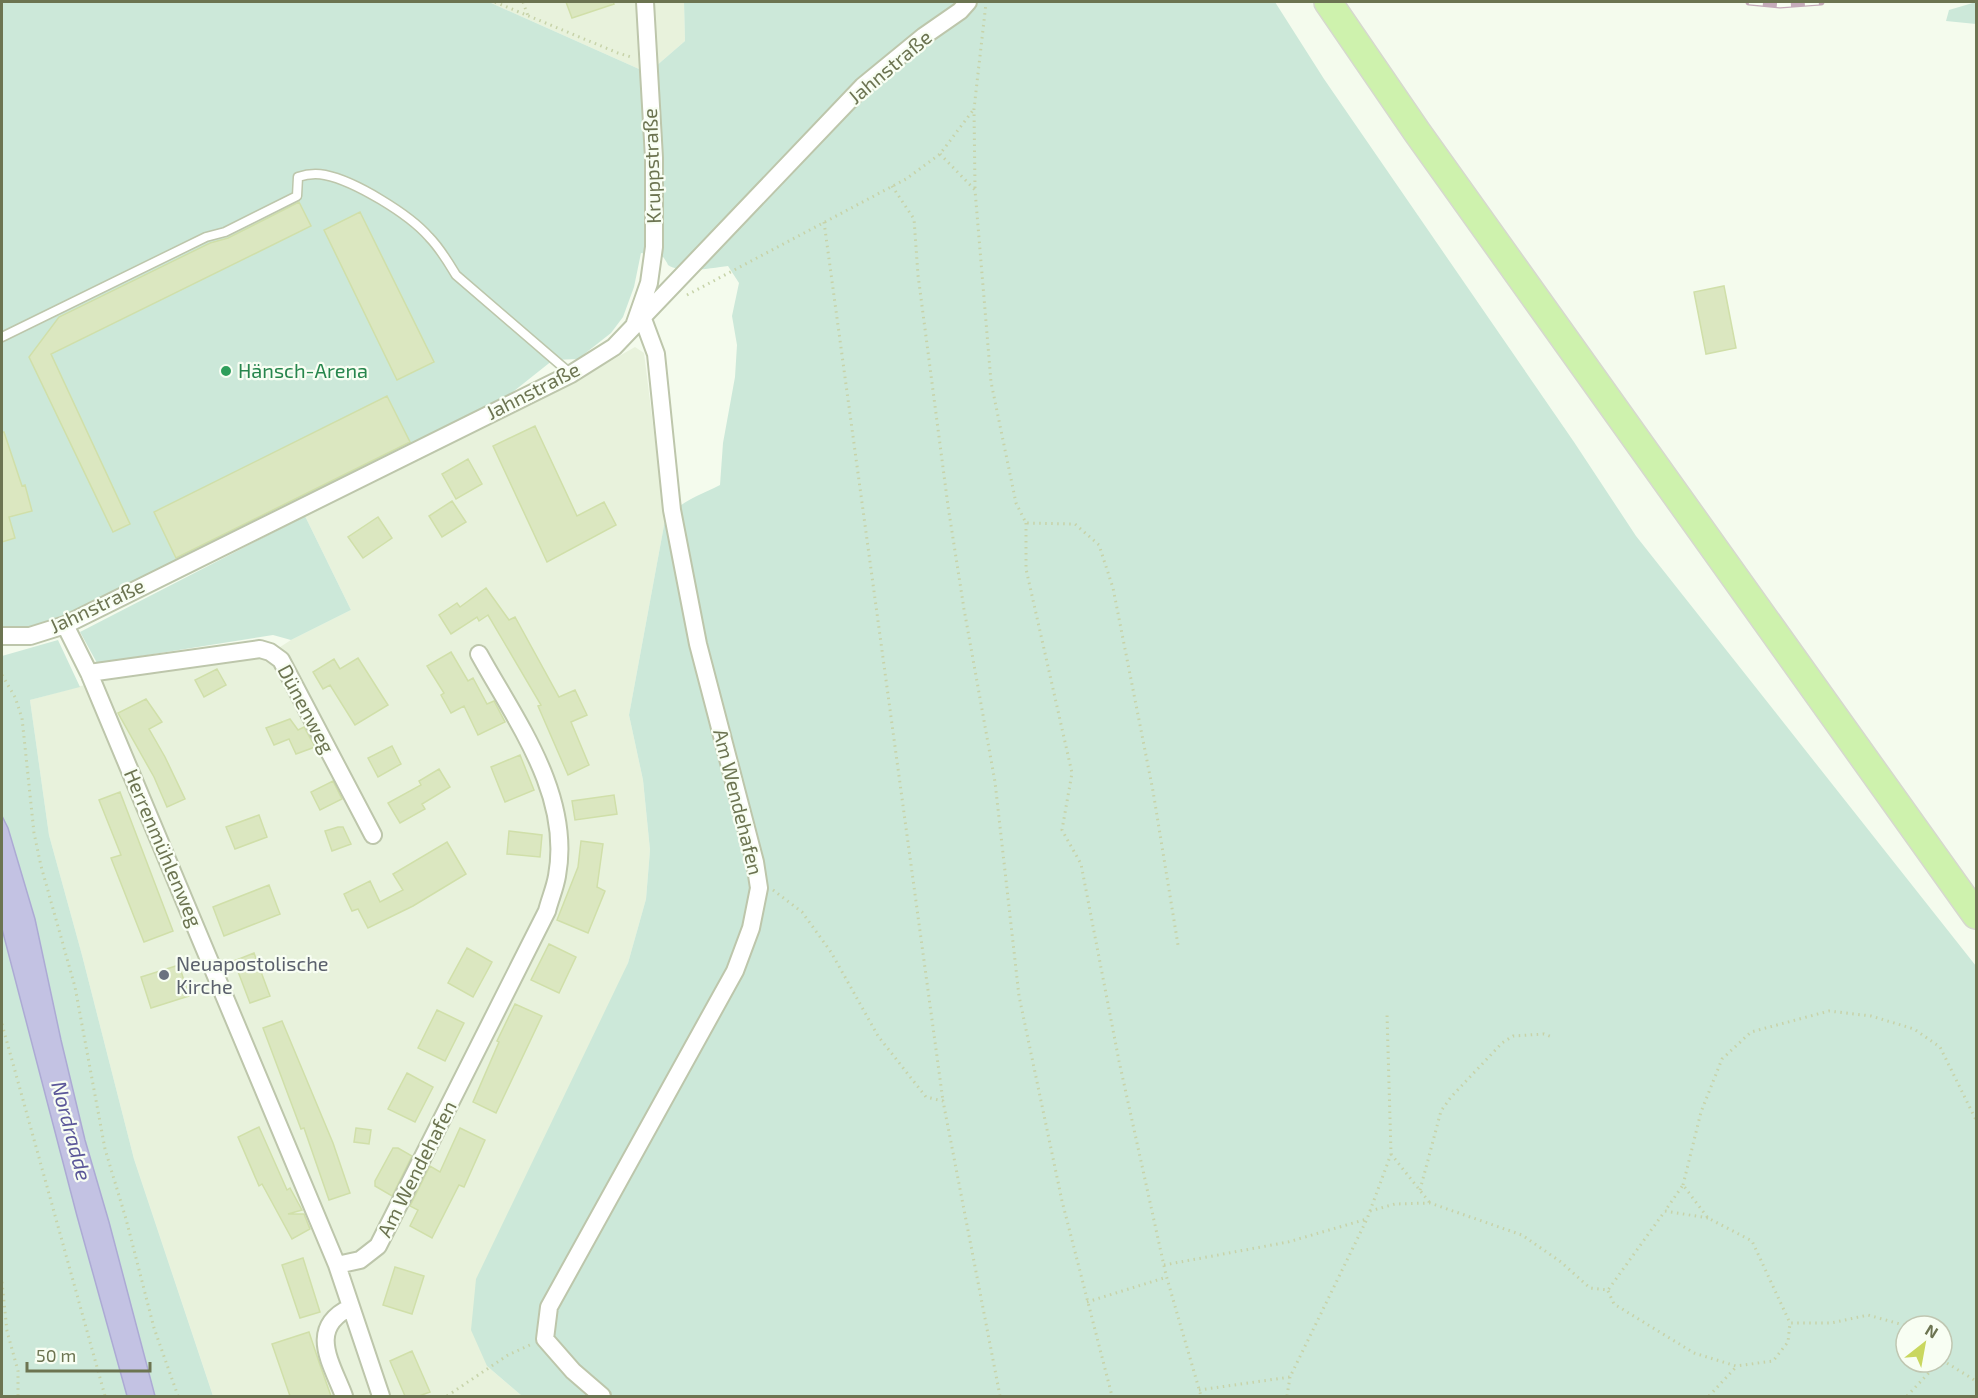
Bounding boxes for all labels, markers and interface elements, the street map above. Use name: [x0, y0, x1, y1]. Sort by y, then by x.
street label: Jahnstraße: [843, 24, 936, 108]
street label: Kruppstraße: [637, 108, 665, 224]
street label: Jahnstraße: [482, 356, 583, 424]
place label: Hänsch-Arena: [238, 358, 368, 382]
marker: Hänsch-Arena: [219, 364, 233, 378]
street label: Jahnstraße: [45, 573, 148, 638]
street label: Dünenweg: [274, 660, 340, 757]
street label: Am Wendehafen: [709, 726, 769, 877]
street label: Herrenmühlenweg: [120, 765, 208, 930]
place label: Neuapostolische Kirche: [176, 951, 329, 998]
marker: Neuapostolische Kirche: [157, 968, 171, 982]
water label: Nordradde: [47, 1078, 98, 1183]
street label: Am Wendehafen: [371, 1096, 461, 1241]
north arrow: [1894, 1314, 1954, 1374]
text: N: [1922, 1320, 1942, 1342]
scale bar: [27, 1335, 150, 1373]
text: 50 m: [36, 1344, 76, 1366]

